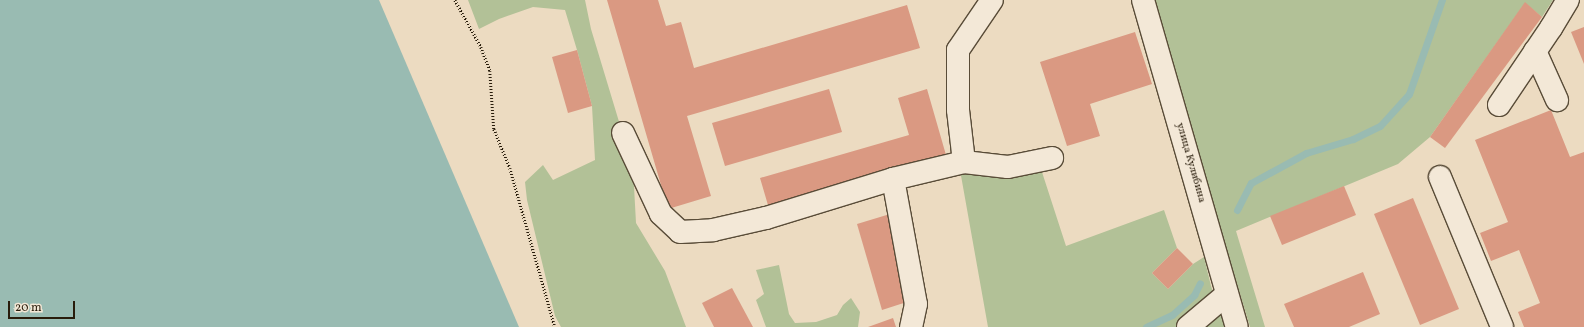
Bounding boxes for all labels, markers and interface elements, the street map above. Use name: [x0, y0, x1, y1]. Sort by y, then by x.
street label: улица Кулибина: [1172, 122, 1208, 204]
scale bar: [10, 293, 77, 319]
text: 20 m: [15, 300, 42, 316]

